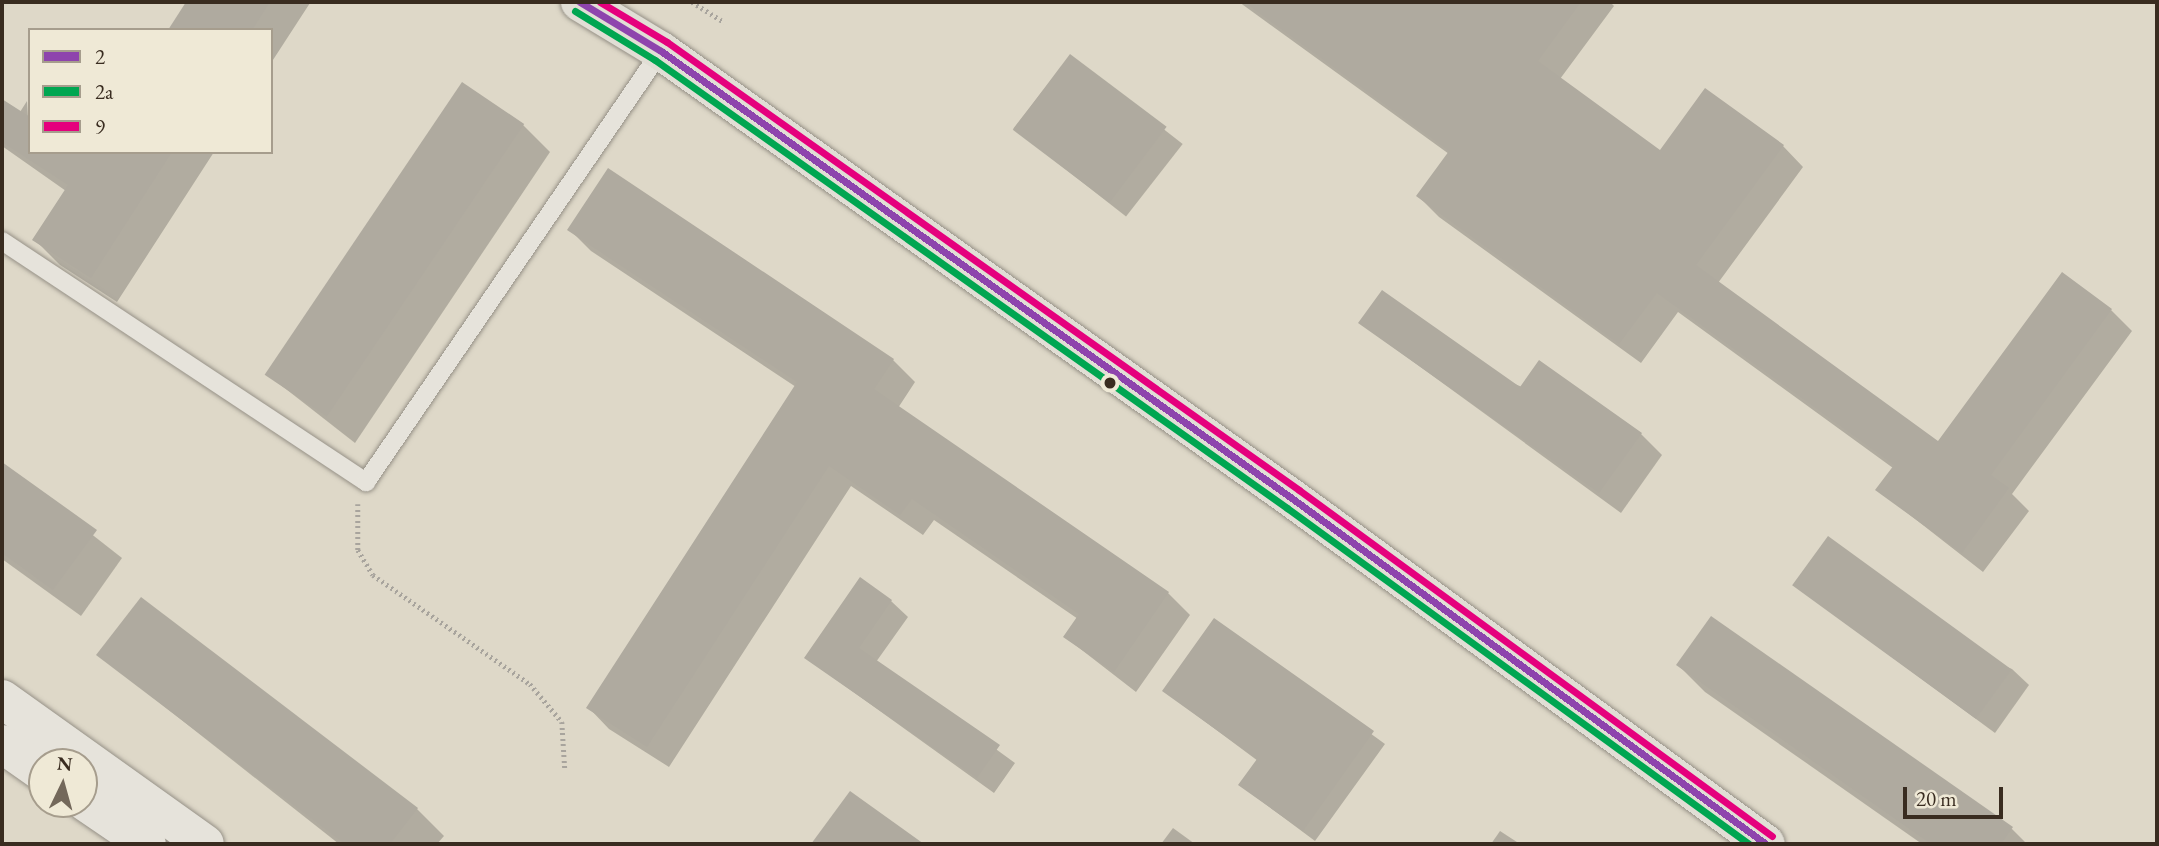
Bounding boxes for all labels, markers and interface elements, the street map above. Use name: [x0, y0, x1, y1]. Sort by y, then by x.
legend: [28, 28, 273, 154]
text: 2: [95, 43, 105, 70]
text: 2а: [95, 78, 113, 105]
text: 9: [95, 113, 105, 140]
unlabelled marker: [1103, 376, 1117, 390]
north arrow: [28, 748, 98, 818]
text: N: [56, 750, 73, 777]
scale bar: [1907, 772, 2007, 816]
text: 20 m: [1916, 785, 1957, 812]

